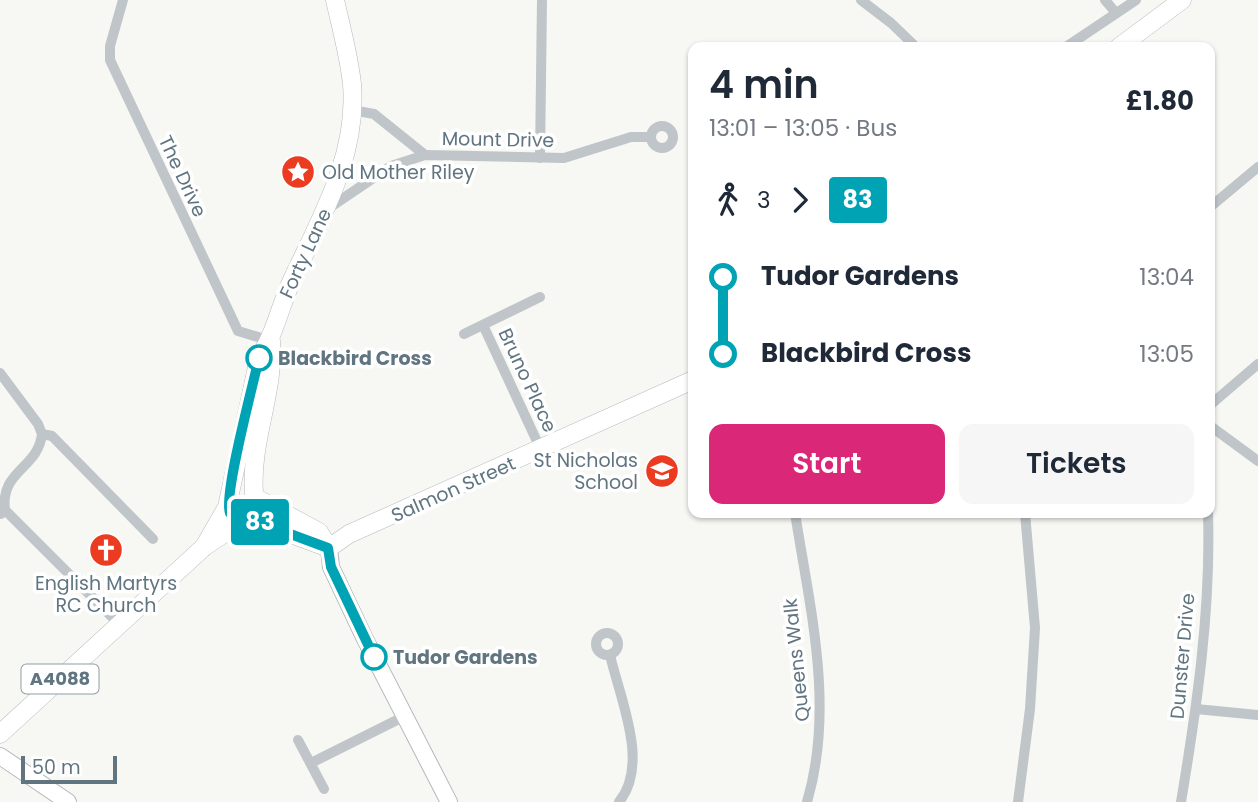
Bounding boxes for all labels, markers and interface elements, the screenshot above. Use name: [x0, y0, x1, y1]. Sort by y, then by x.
text: 4 min: [709, 58, 819, 111]
text: £1.80: [1126, 83, 1194, 119]
text: 13:01 – 13:05 · Bus: [709, 112, 897, 144]
street label: Mount Drive: [442, 125, 554, 154]
street label: The Drive: [152, 131, 213, 221]
place icon: Old Mother Riley: [279, 153, 317, 191]
place label: Old Mother Riley: [322, 159, 475, 186]
icon: walk: [709, 181, 747, 219]
icon: forward: [781, 181, 819, 219]
text: 83: [843, 183, 873, 216]
text: 3: [757, 184, 771, 216]
street label: Forty Lane: [273, 204, 338, 303]
text: Tudor Gardens: [761, 258, 959, 294]
text: 13:04: [1139, 261, 1194, 293]
street label: Bruno Place: [492, 324, 563, 437]
text: Blackbird Cross: [761, 335, 971, 371]
text: 13:05: [1139, 338, 1194, 370]
marker: Blackbird Cross: [246, 345, 272, 371]
place label: Blackbird Cross: [278, 345, 432, 372]
button: Start: [709, 424, 945, 504]
button: Tickets: [959, 424, 1194, 504]
place label: St Nicholas School: [534, 447, 638, 496]
street label: Salmon Street: [387, 450, 520, 529]
school or university icon: St Nicholas School: [643, 452, 681, 490]
line badge: 83: [229, 499, 292, 545]
text: 83: [245, 505, 275, 538]
church icon: English Martyrs RC Church: [87, 531, 125, 569]
place label: English Martyrs RC Church: [35, 570, 177, 619]
street label: Dunster Drive: [1164, 592, 1201, 720]
street label: Queens Walk: [777, 597, 816, 723]
marker: Tudor Gardens: [361, 644, 387, 670]
place label: Tudor Gardens: [393, 644, 538, 671]
road number: A4088: [22, 664, 98, 694]
scale bar: [21, 753, 117, 785]
text: 50 m: [32, 754, 81, 781]

